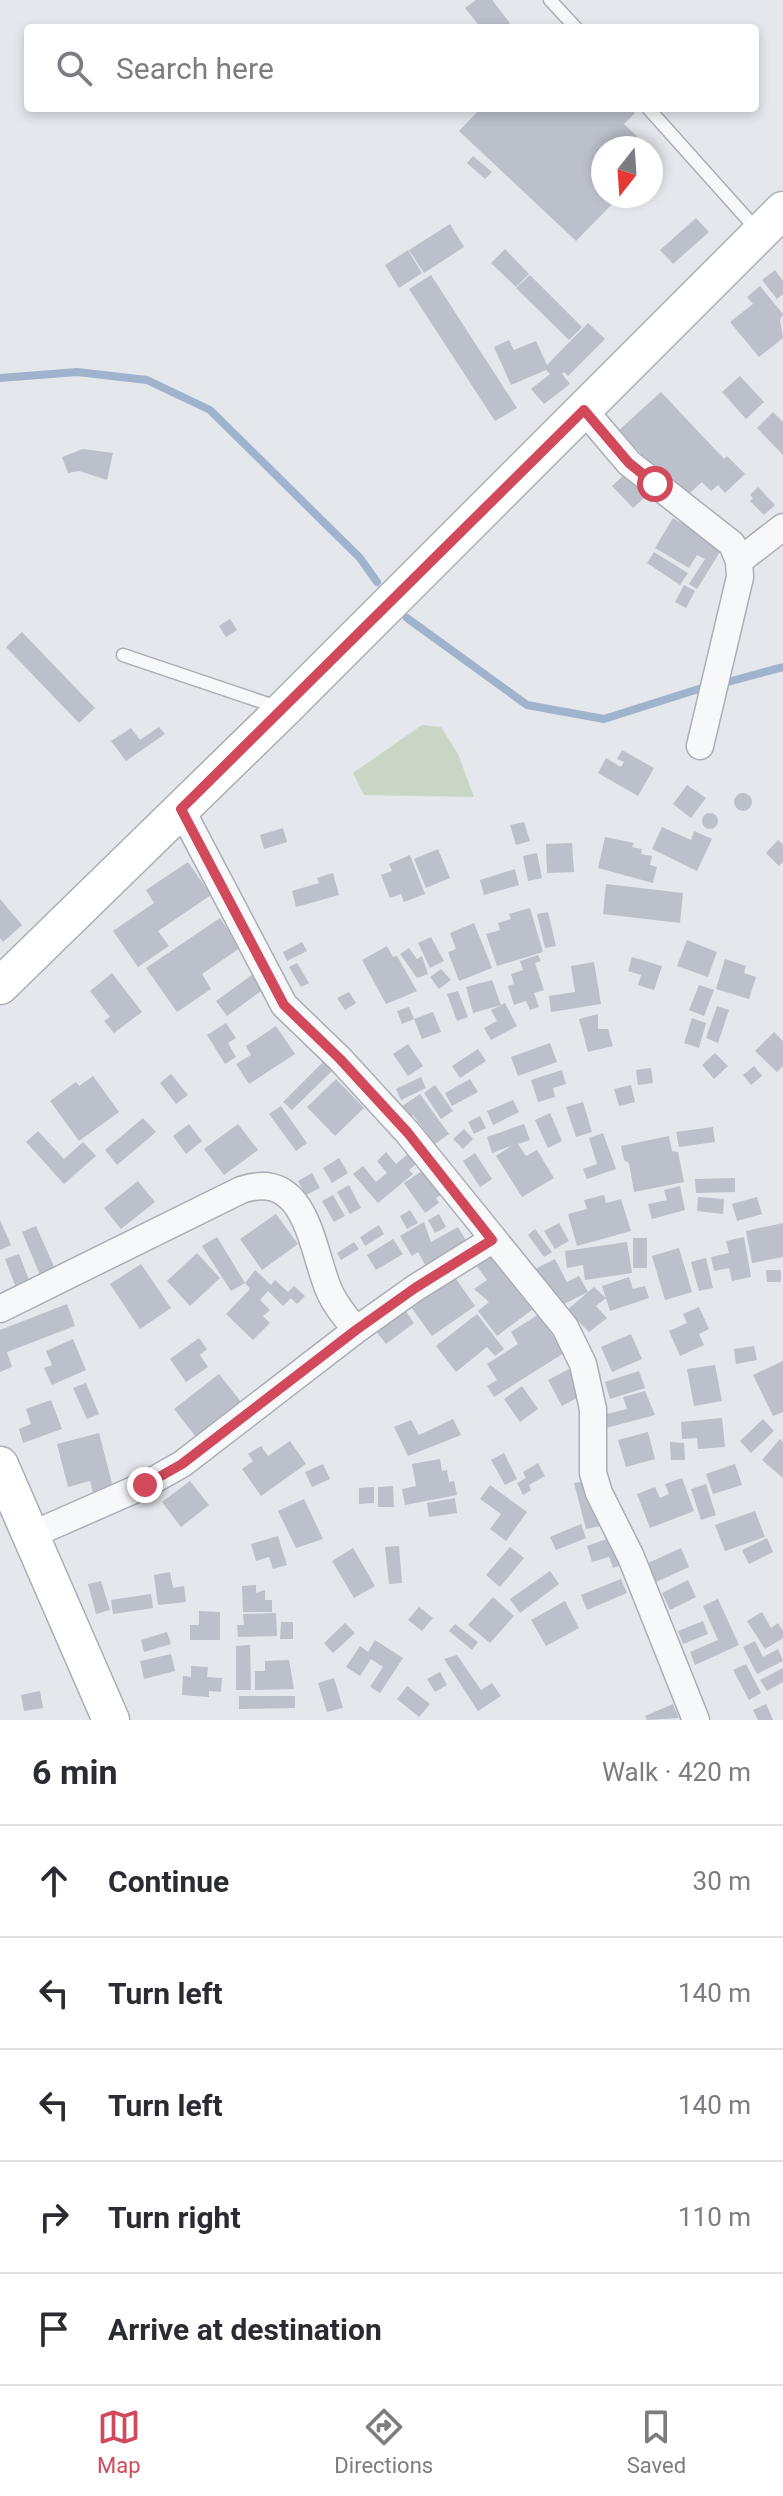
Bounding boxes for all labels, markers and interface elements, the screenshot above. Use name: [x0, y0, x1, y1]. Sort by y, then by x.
search box: [24, 24, 759, 112]
icon: search: [52, 46, 96, 90]
text: Search here: [116, 51, 274, 86]
north arrow: [591, 136, 663, 208]
route start: [637, 466, 673, 502]
route end: [127, 1467, 163, 1503]
text: 6 min: [32, 1752, 117, 1792]
text: Walk · 420 m: [602, 1757, 751, 1787]
icon: ahead: [32, 1859, 76, 1903]
text: Continue: [108, 1864, 229, 1899]
text: 30 m: [693, 1866, 751, 1896]
icon: left: [32, 1971, 76, 2015]
text: Turn left: [108, 1976, 223, 2011]
text: 140 m: [678, 1978, 751, 2008]
icon: left: [32, 2083, 76, 2127]
text: Turn left: [108, 2088, 223, 2123]
text: 140 m: [678, 2090, 751, 2120]
icon: right: [32, 2195, 76, 2239]
text: Turn right: [108, 2200, 241, 2235]
text: 110 m: [678, 2202, 751, 2232]
icon: arrive: [32, 2307, 76, 2351]
text: Arrive at destination: [108, 2312, 382, 2347]
tab: Map: [97, 2405, 141, 2478]
tab: Directions: [334, 2405, 433, 2478]
tab: Saved: [627, 2405, 686, 2478]

